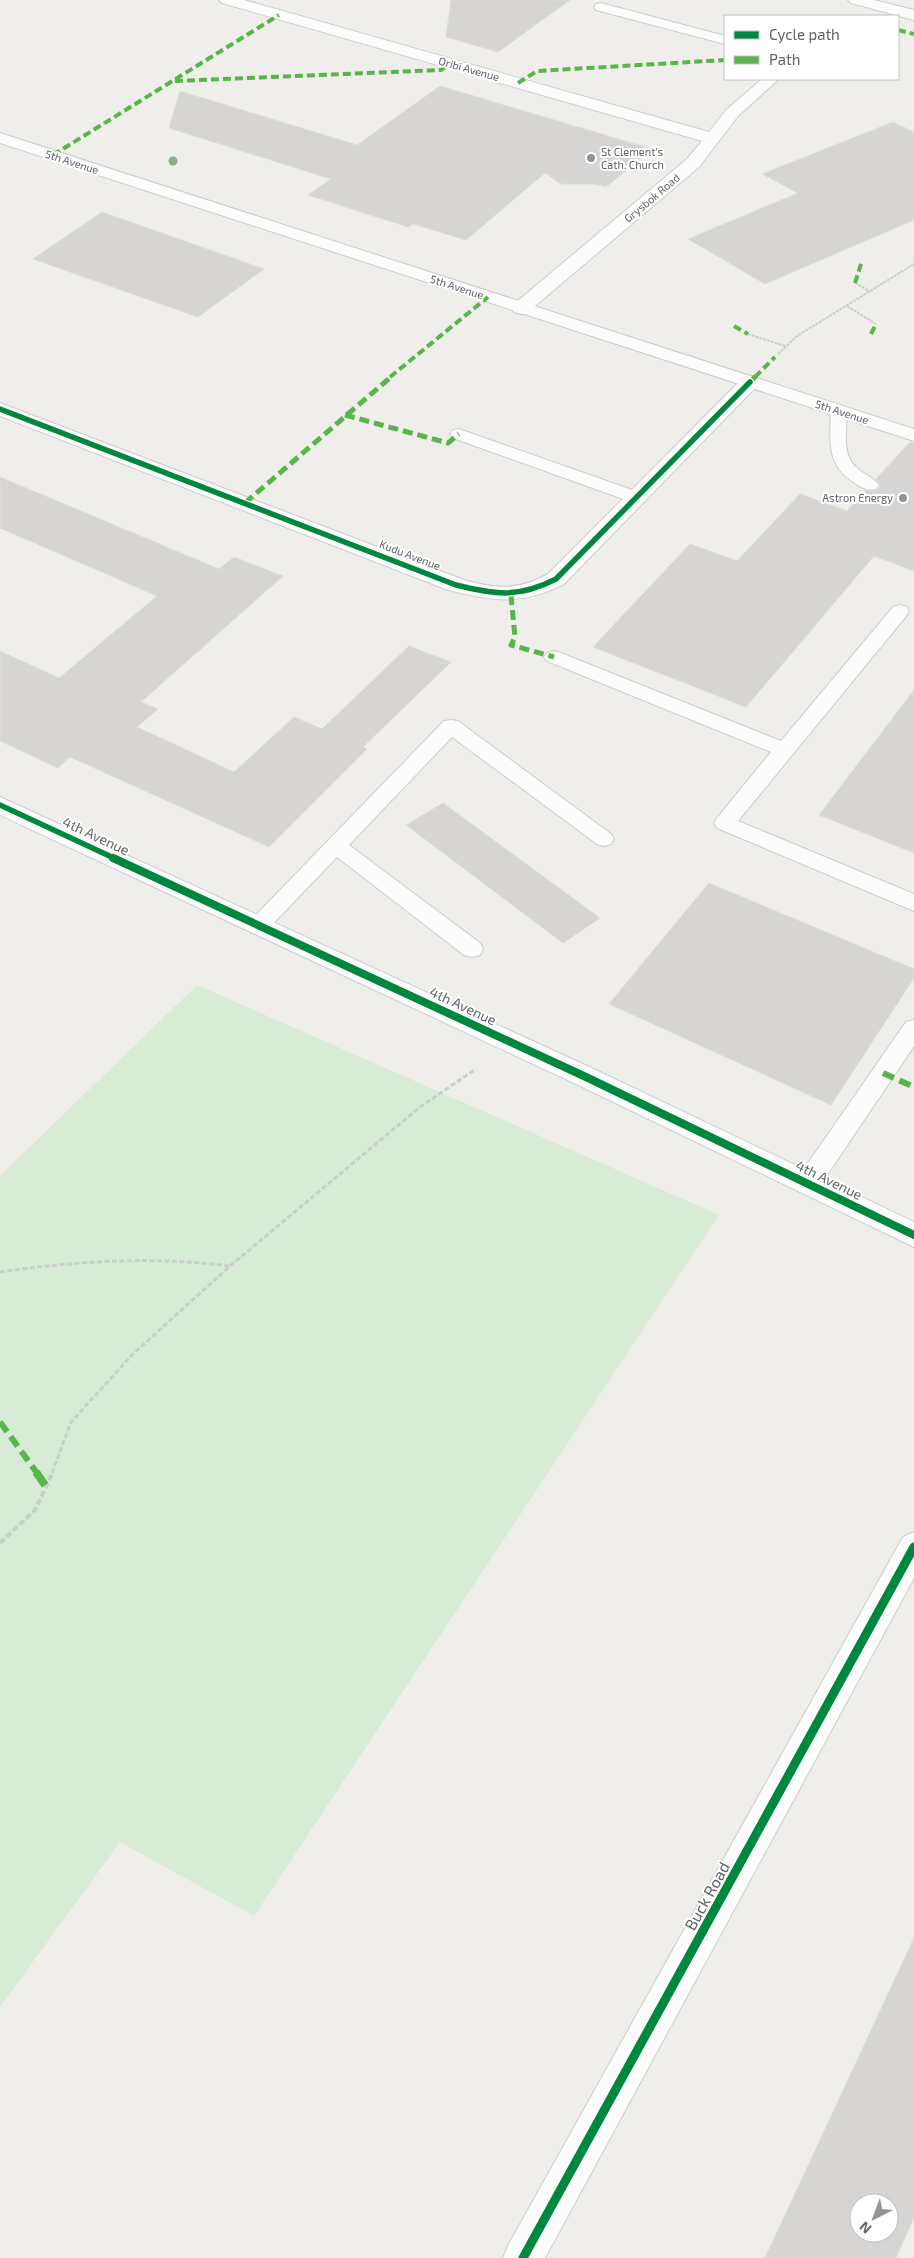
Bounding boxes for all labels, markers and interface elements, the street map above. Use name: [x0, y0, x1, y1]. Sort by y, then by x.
legend: [724, 15, 899, 80]
text: Cycle path: [769, 25, 840, 43]
text: Path: [769, 50, 800, 68]
street label: Oribi Avenue: [437, 54, 501, 83]
place label: St Clement's Cath. Church: [601, 145, 664, 171]
street label: 5th Avenue: [44, 147, 101, 176]
marker: St Clement's Cath. Church: [585, 152, 597, 164]
street label: Grysbok Road: [621, 171, 682, 225]
street label: 5th Avenue: [429, 272, 486, 301]
street label: 5th Avenue: [814, 397, 871, 426]
place label: Astron Energy: [822, 491, 893, 504]
marker: Astron Energy: [897, 492, 909, 504]
street label: Kudu Avenue: [378, 537, 443, 572]
street label: 4th Avenue: [60, 813, 132, 858]
street label: 4th Avenue: [427, 983, 499, 1028]
street label: 4th Avenue: [793, 1156, 865, 1203]
street label: Buck Road: [680, 1858, 733, 1933]
north arrow: [849, 2193, 899, 2243]
text: N: [856, 2218, 874, 2238]

